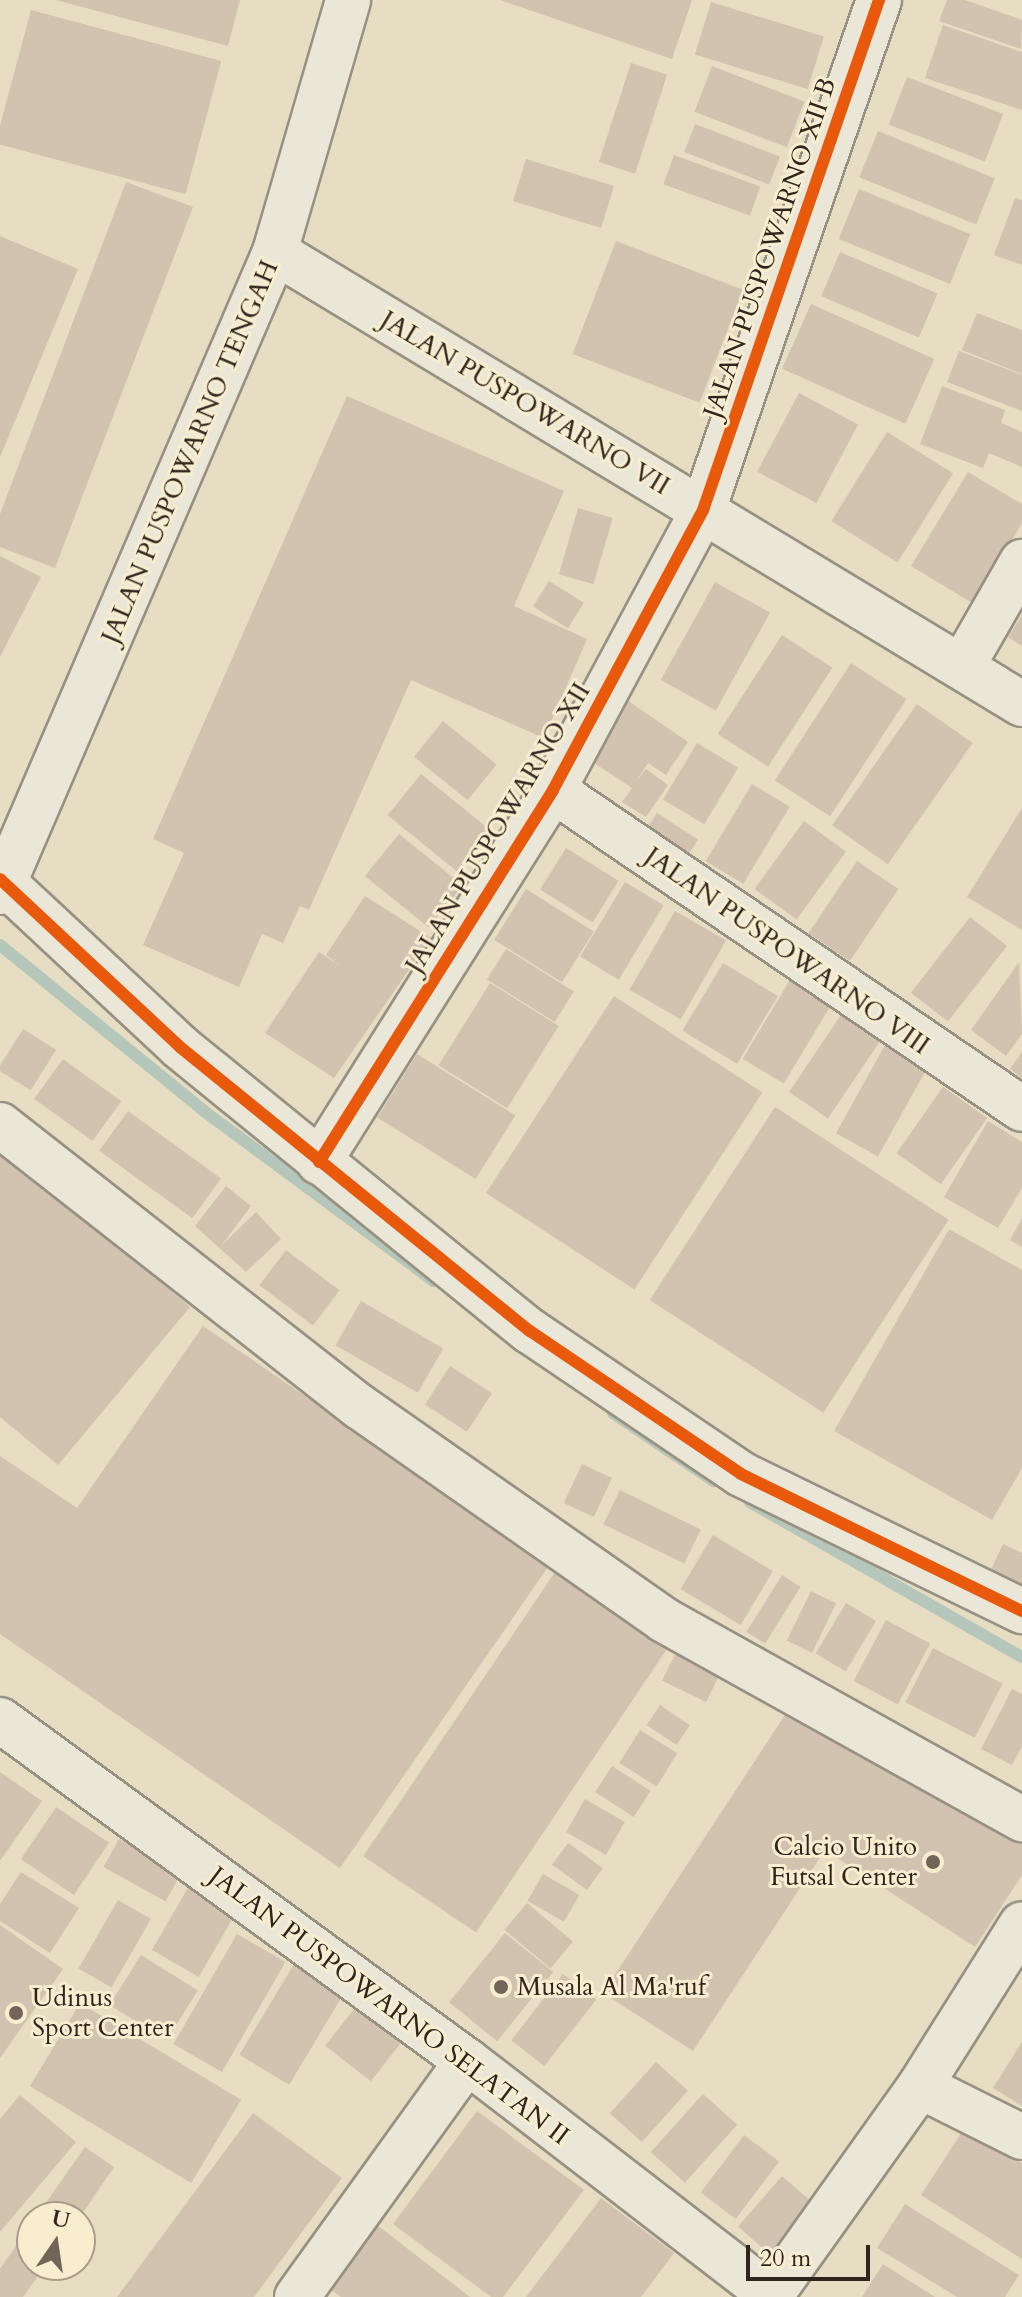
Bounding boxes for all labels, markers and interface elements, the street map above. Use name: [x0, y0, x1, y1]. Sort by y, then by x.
street label: JALAN PUSPOWARNO XII B: [697, 74, 843, 422]
street label: JALAN PUSPOWARNO TENGAH: [95, 256, 285, 648]
street label: JALAN PUSPOWARNO VII: [375, 304, 675, 502]
street label: JALAN PUSPOWARNO XII: [399, 677, 597, 979]
street label: JALAN PUSPOWARNO VIII: [638, 841, 936, 1061]
place label: Calcio Unito Futsal Center: [770, 1831, 917, 1892]
marker: Calcio Unito Futsal Center: [924, 1853, 942, 1871]
street label: JALAN PUSPOWARNO SELATAN II: [203, 1860, 575, 2152]
place label: Musala Al Ma'ruf: [517, 1971, 706, 2003]
marker: Musala Al Ma'ruf: [492, 1978, 510, 1996]
place label: Udinus Sport Center: [32, 1982, 174, 2044]
marker: Udinus Sport Center: [7, 2004, 25, 2022]
north arrow: [16, 2201, 96, 2281]
text: U: [49, 2203, 73, 2236]
scale bar: [750, 2229, 874, 2279]
text: 20 m: [760, 2242, 811, 2275]

